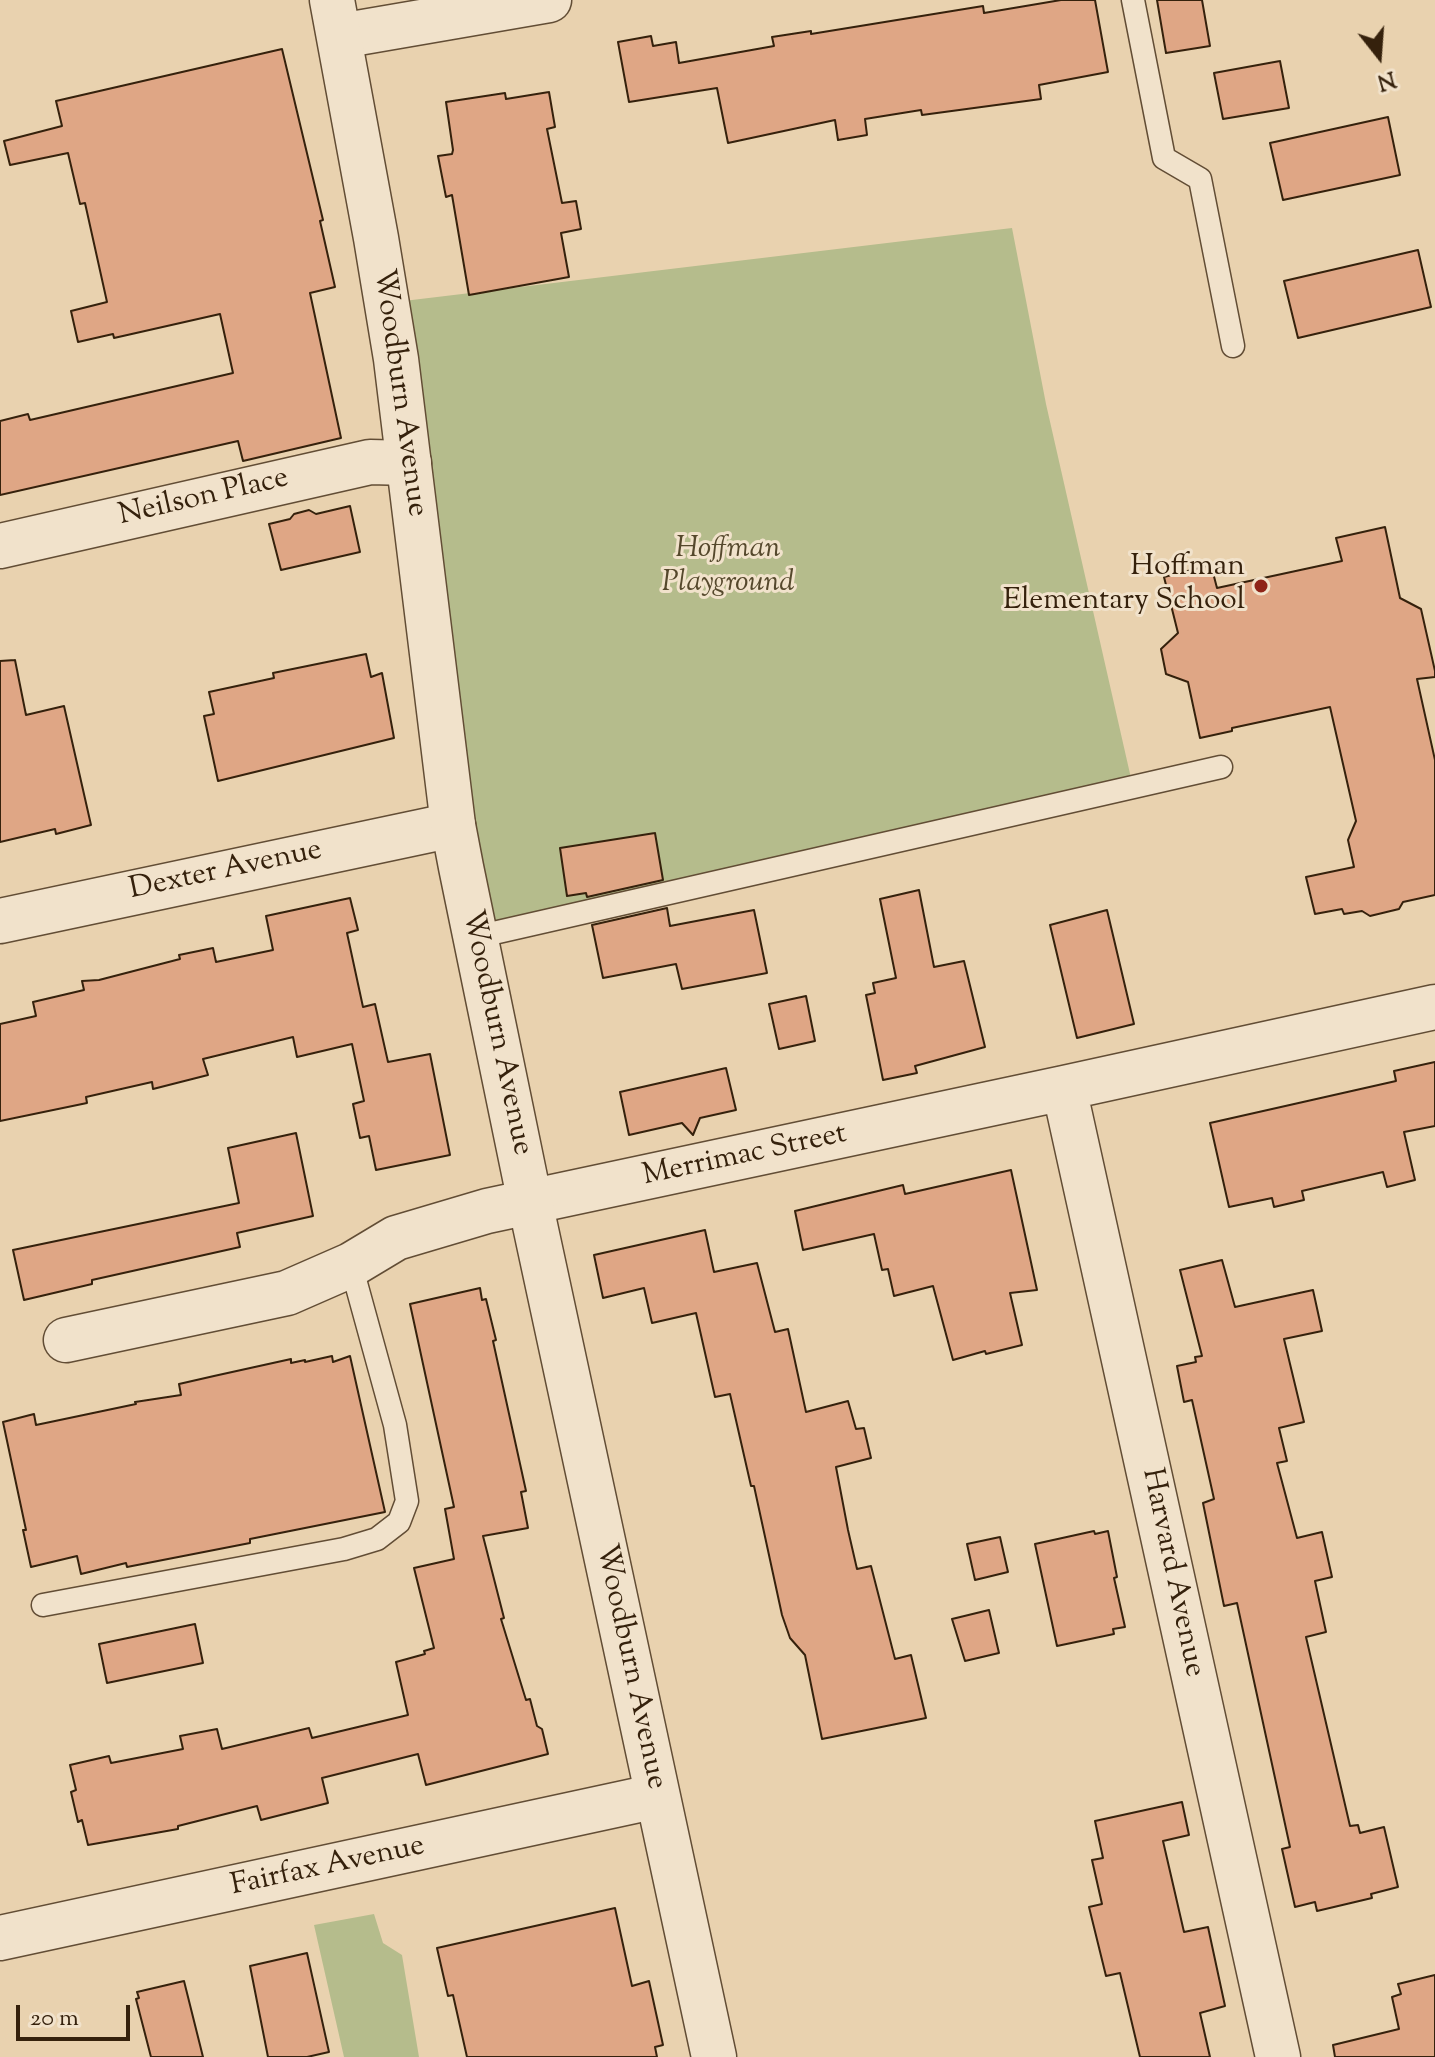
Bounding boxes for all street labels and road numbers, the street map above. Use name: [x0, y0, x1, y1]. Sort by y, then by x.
street label: Woodburn Avenue: [363, 267, 433, 519]
street label: Neilson Place: [116, 462, 292, 536]
street label: Dexter Avenue: [127, 834, 325, 910]
street label: Woodburn Avenue: [451, 907, 539, 1159]
street label: Merrimac Street: [640, 1118, 850, 1196]
street label: Harvard Avenue: [1131, 1465, 1211, 1681]
street label: Woodburn Avenue: [585, 1541, 673, 1793]
street label: Fairfax Avenue: [228, 1830, 428, 1906]

